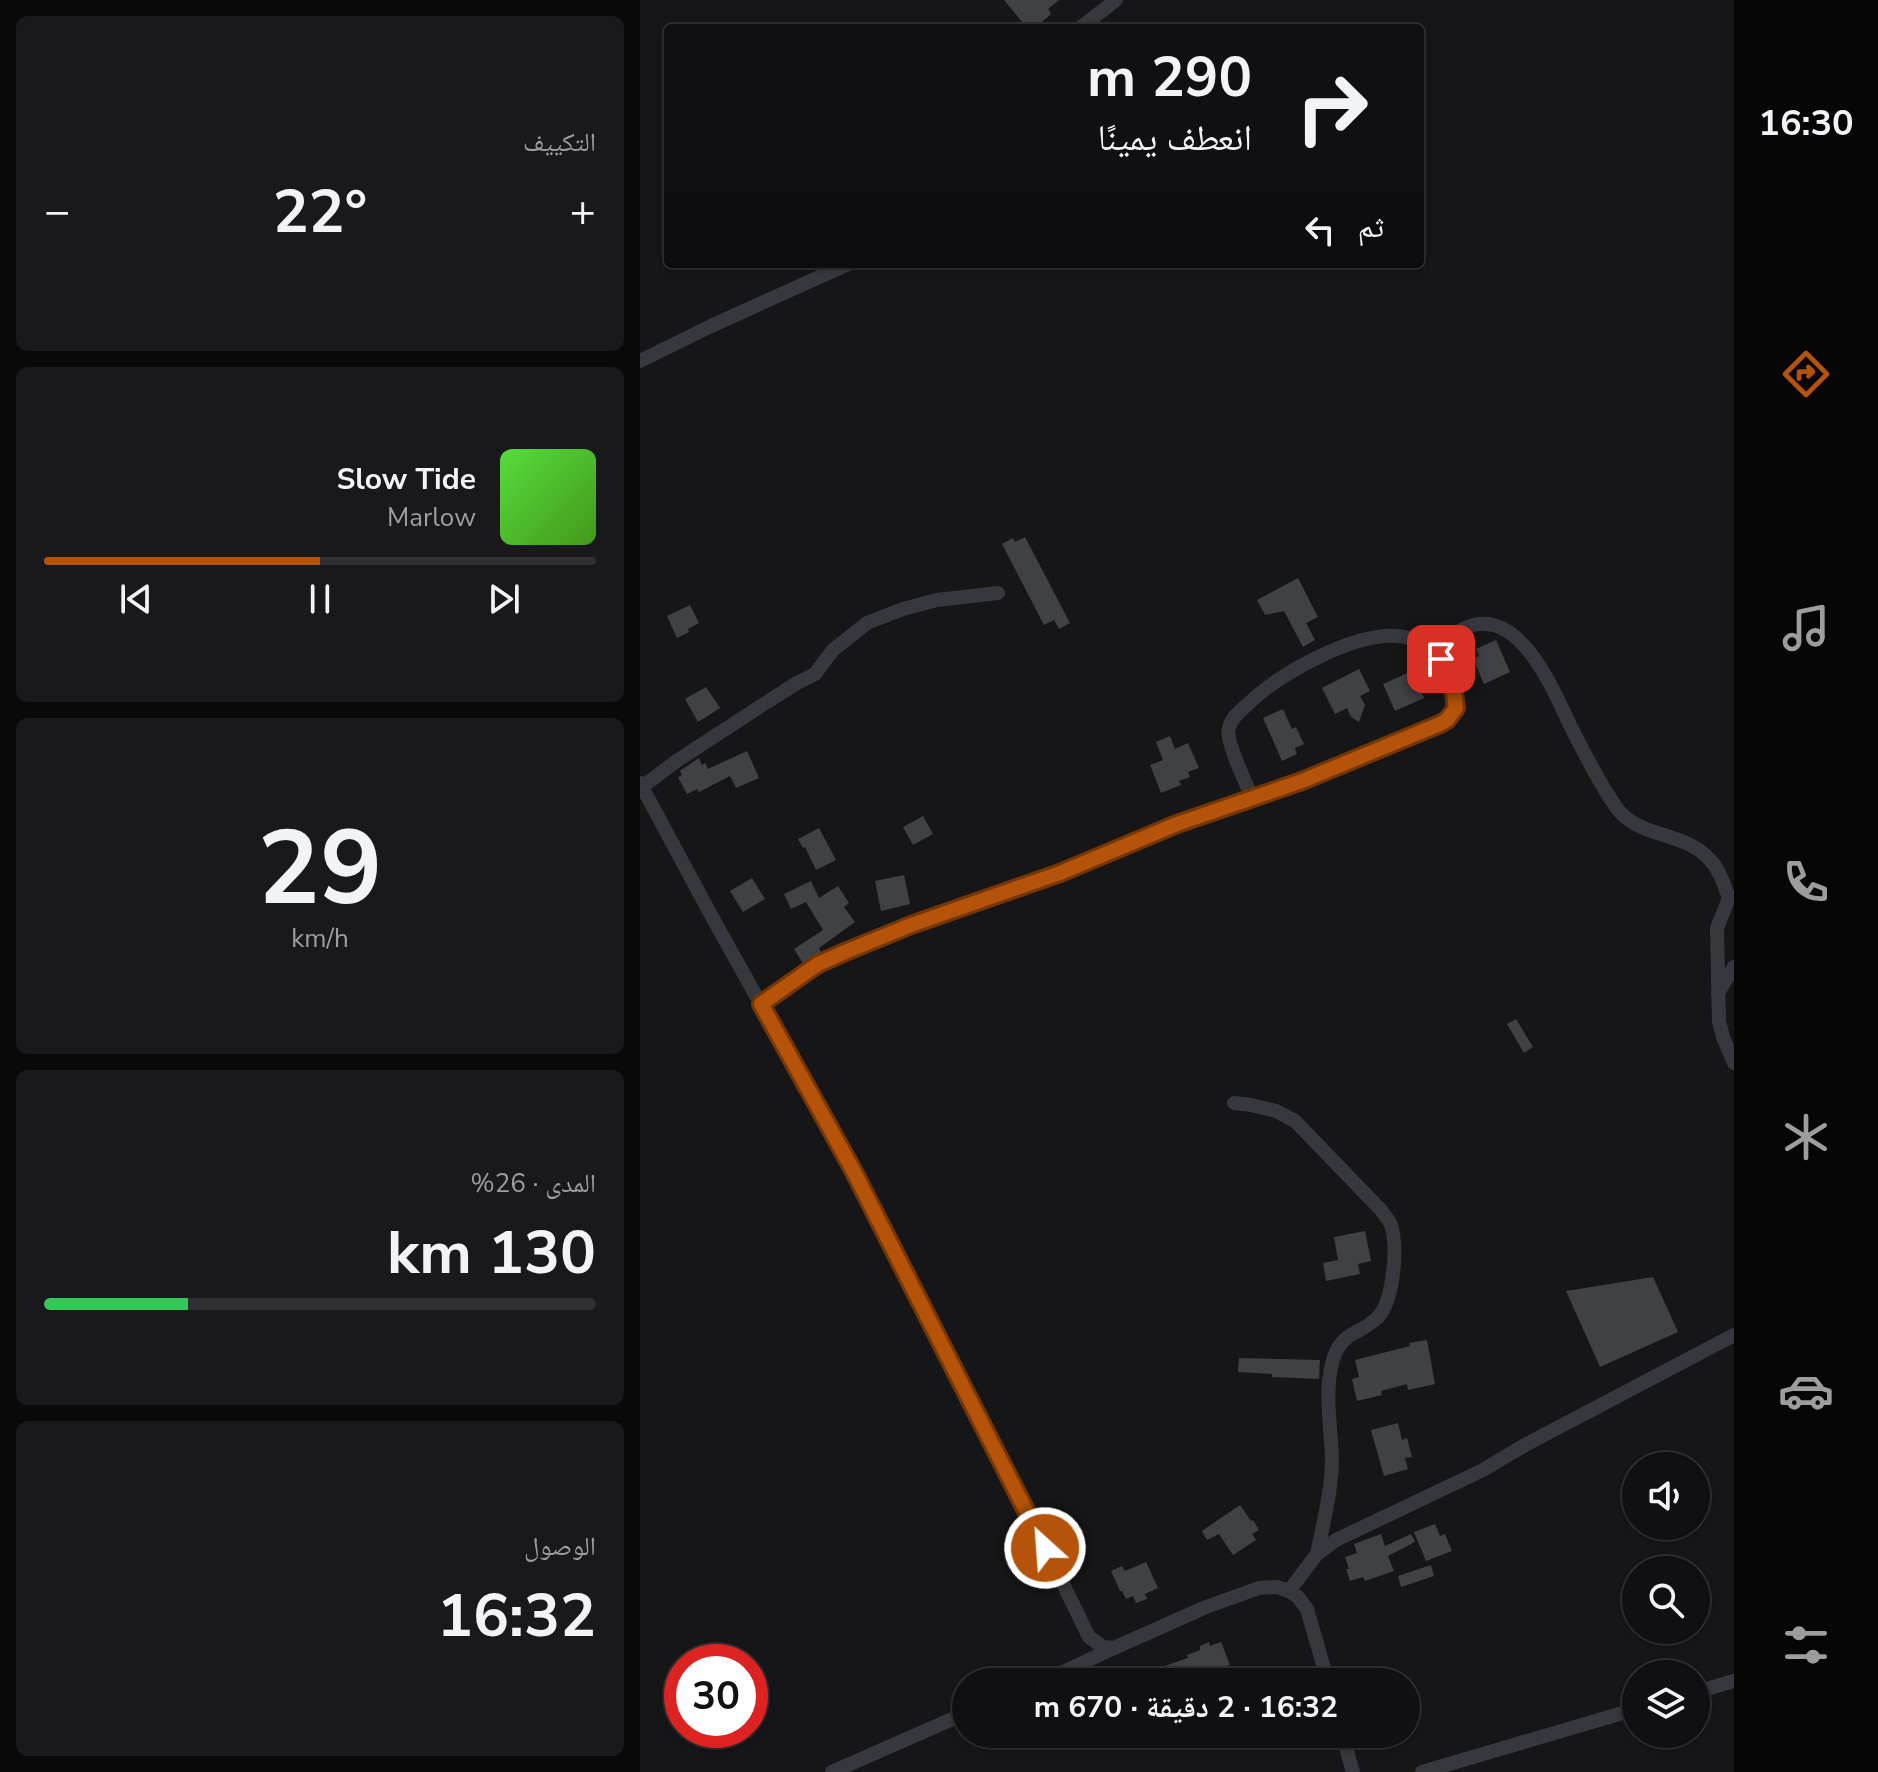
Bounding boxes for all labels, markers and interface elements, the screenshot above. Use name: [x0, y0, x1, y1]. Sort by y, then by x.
text: 290 m: [1087, 39, 1252, 116]
icon: right: [1280, 56, 1384, 160]
text: 16:30: [1758, 99, 1854, 148]
text: انعطف يمينًا: [1098, 114, 1252, 163]
text: التكييف: [523, 125, 596, 160]
text: 22°: [273, 171, 367, 253]
text: −: [44, 182, 70, 242]
text: +: [570, 182, 596, 242]
text: ثم: [1358, 207, 1384, 248]
icon: left: [1298, 208, 1342, 252]
icon: directions: [1778, 346, 1834, 402]
text: Slow Tide: [336, 459, 476, 500]
text: Marlow: [387, 500, 476, 535]
icon: previous: [114, 577, 158, 621]
icon: pause: [298, 577, 342, 621]
icon: next: [482, 577, 526, 621]
icon: music: [1778, 600, 1834, 656]
pin: [1407, 625, 1475, 693]
icon: arrive: [1419, 637, 1463, 681]
text: 29: [258, 798, 382, 940]
icon: phone: [1778, 854, 1834, 910]
text: km/h: [291, 921, 349, 956]
icon: climate: [1778, 1109, 1834, 1165]
text: المدى · 26%: [470, 1166, 596, 1201]
text: 130 km: [387, 1212, 596, 1294]
icon: car: [1778, 1363, 1834, 1419]
map controls: [1622, 1452, 1710, 1748]
button: sound: [1622, 1452, 1710, 1540]
position arrow: [1003, 1506, 1087, 1590]
text: الوصول: [524, 1529, 596, 1564]
button: search: [1622, 1556, 1710, 1644]
text: 16:32: [437, 1575, 596, 1657]
icon: filters: [1778, 1617, 1834, 1673]
speed limit sign: 30: [664, 1644, 768, 1748]
button: layers: [1622, 1660, 1710, 1748]
text: 16:32 · 2 دقيقة · 670 m: [1034, 1687, 1338, 1728]

